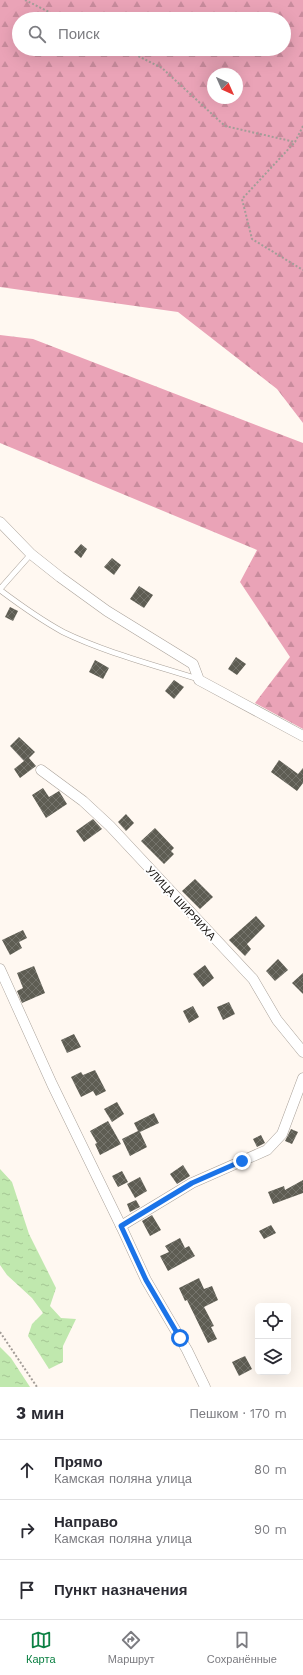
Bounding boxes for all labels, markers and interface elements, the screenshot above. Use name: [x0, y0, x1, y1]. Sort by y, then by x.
search box: [12, 12, 291, 56]
icon: search: [26, 23, 48, 45]
text: Поиск: [58, 25, 100, 43]
north arrow: [207, 68, 243, 104]
street label: УЛИЦА ШИРЯИХА: [143, 864, 219, 944]
route end: [233, 1152, 251, 1170]
map controls: [255, 1303, 291, 1375]
button: locate: [255, 1303, 291, 1339]
route start: [171, 1329, 189, 1347]
button: layers: [255, 1339, 291, 1375]
text: 3 мин: [16, 1403, 64, 1423]
text: Пешком · 170 m: [189, 1406, 287, 1421]
text: Прямо: [54, 1453, 103, 1471]
icon: ahead: [16, 1459, 38, 1481]
text: 80 m: [254, 1462, 287, 1477]
text: Камская поляна улица: [54, 1471, 192, 1486]
text: Направо: [54, 1513, 118, 1531]
icon: right: [16, 1519, 38, 1541]
text: 90 m: [254, 1522, 287, 1537]
text: Камская поляна улица: [54, 1531, 192, 1546]
icon: arrive: [16, 1579, 38, 1601]
text: Пункт назначения: [54, 1581, 187, 1599]
tab: Карта: [26, 1629, 56, 1666]
tab: Маршрут: [108, 1629, 155, 1666]
tab: Сохранённые: [207, 1629, 277, 1666]

